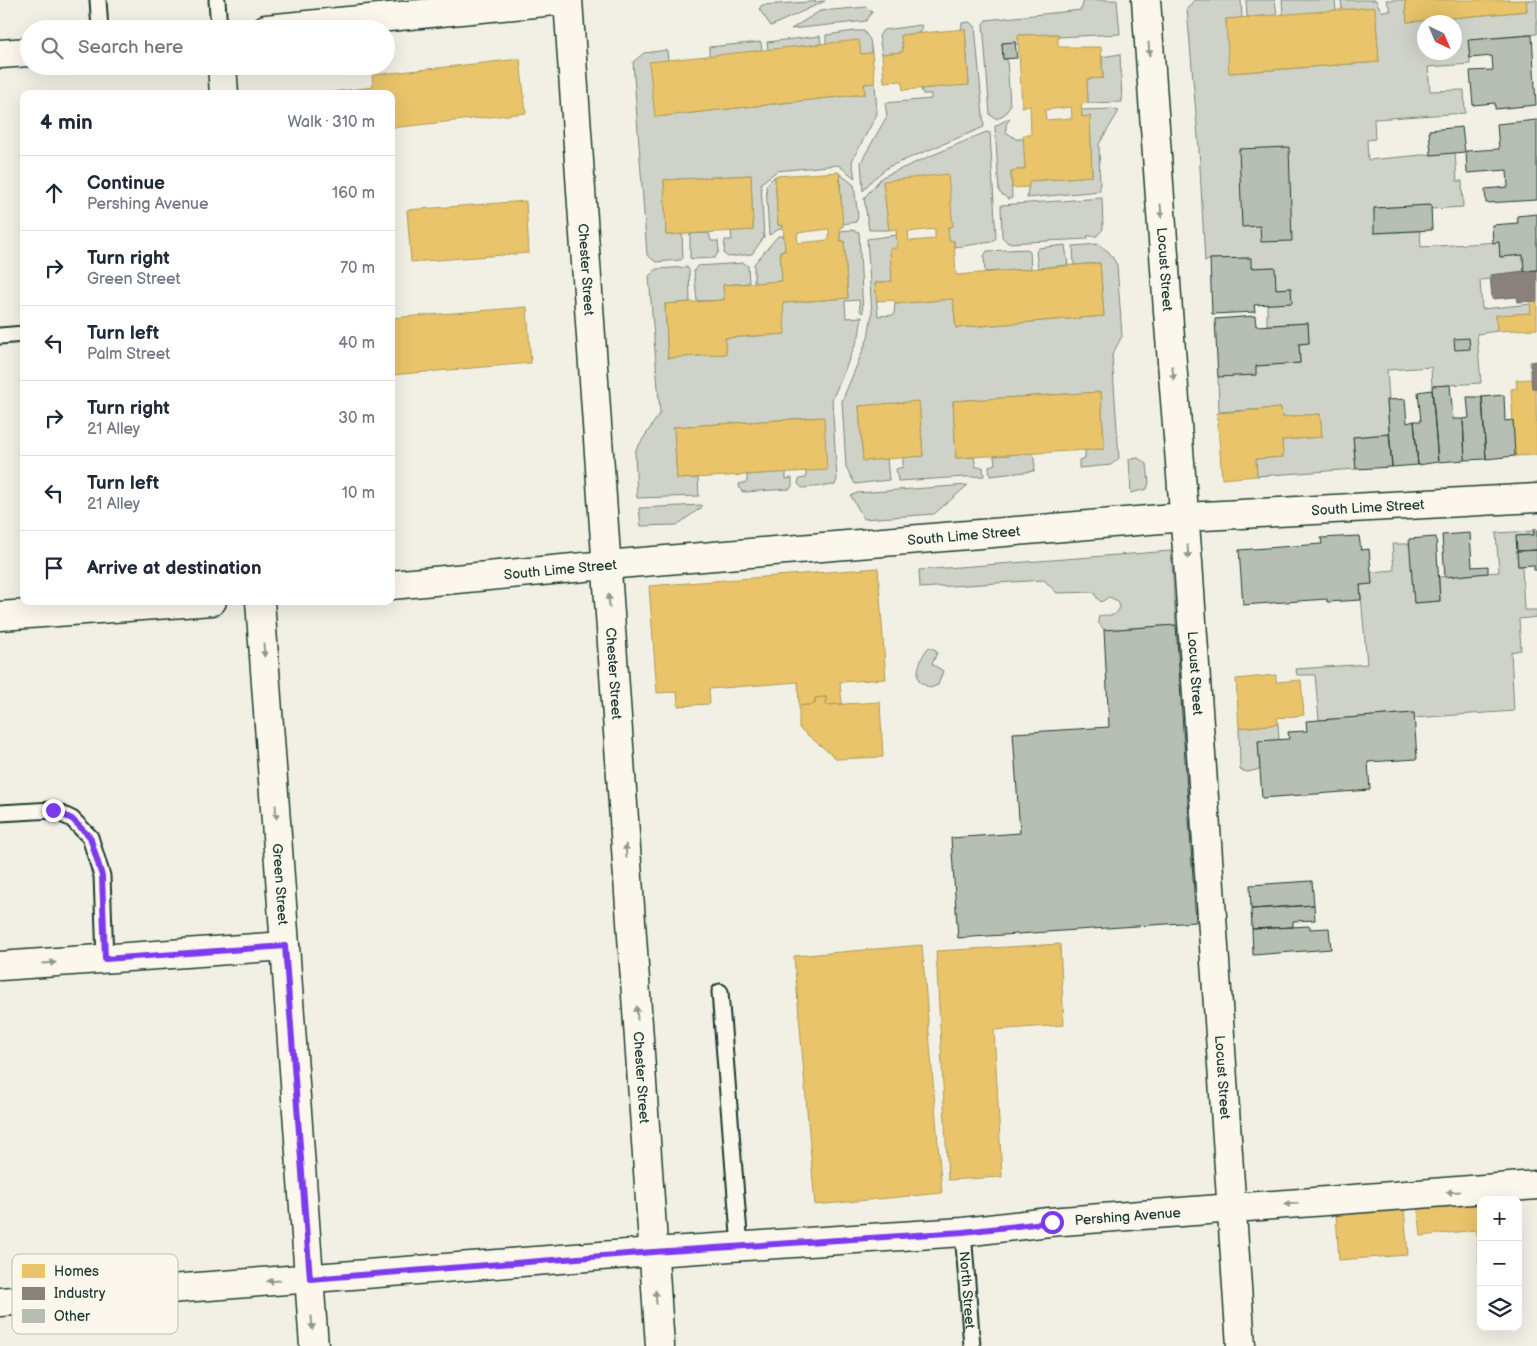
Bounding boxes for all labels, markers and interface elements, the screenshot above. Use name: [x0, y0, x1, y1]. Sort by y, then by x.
north arrow: [1417, 15, 1462, 60]
search box: [20, 20, 395, 75]
icon: search: [38, 34, 66, 62]
text: Search here: [78, 36, 183, 59]
one-way arrow: [1146, 41, 1154, 57]
text: 4 min: [40, 110, 93, 135]
text: Walk · 310 m: [287, 113, 375, 132]
text: Continue: [87, 172, 165, 195]
icon: ahead: [40, 179, 68, 207]
text: 160 m: [332, 184, 375, 203]
text: Pershing Avenue: [87, 195, 208, 214]
one-way arrow: [1157, 203, 1165, 219]
street label: Chester Street: [575, 223, 598, 317]
street label: Locust Street: [1154, 227, 1177, 313]
text: Turn right: [87, 247, 170, 270]
icon: right: [40, 254, 68, 282]
text: 70 m: [340, 259, 375, 278]
text: Green Street: [87, 270, 180, 289]
text: Turn left: [87, 322, 159, 345]
icon: left: [40, 329, 68, 357]
text: 40 m: [338, 334, 375, 353]
text: Palm Street: [87, 345, 170, 364]
one-way arrow: [1169, 365, 1177, 381]
text: Turn right: [87, 397, 170, 420]
icon: right: [40, 404, 68, 432]
text: 30 m: [338, 409, 375, 428]
text: 21 Alley: [87, 420, 140, 439]
text: Turn left: [87, 472, 159, 495]
icon: left: [40, 479, 68, 507]
text: 10 m: [342, 484, 375, 503]
text: 21 Alley: [87, 495, 140, 514]
street label: South Lime Street: [1311, 496, 1425, 519]
street label: South Lime Street: [907, 522, 1022, 548]
one-way arrow: [1184, 544, 1192, 560]
icon: arrive: [40, 554, 68, 582]
street label: South Lime Street: [503, 556, 618, 583]
text: Arrive at destination: [87, 557, 262, 580]
one-way arrow: [605, 593, 613, 609]
street label: Chester Street: [602, 627, 626, 721]
street label: Locust Street: [1184, 631, 1207, 716]
one-way arrow: [260, 642, 268, 658]
route end: [42, 799, 65, 822]
one-way arrow: [272, 804, 280, 820]
street label: Green Street: [269, 843, 292, 926]
one-way arrow: [622, 843, 630, 859]
one-way arrow: [41, 958, 57, 966]
one-way arrow: [633, 1005, 641, 1021]
street label: Chester Street: [630, 1031, 653, 1125]
street label: Locust Street: [1212, 1035, 1234, 1120]
one-way arrow: [1445, 1188, 1461, 1196]
map controls: [1477, 1196, 1522, 1331]
button: +: [1477, 1196, 1522, 1241]
one-way arrow: [1283, 1200, 1299, 1208]
street label: Pershing Avenue: [1074, 1204, 1181, 1229]
route start: [1041, 1211, 1064, 1234]
button: −: [1477, 1241, 1522, 1286]
street label: North Street: [956, 1250, 979, 1330]
legend: [12, 1254, 178, 1334]
text: Homes: [54, 1263, 99, 1280]
one-way arrow: [266, 1278, 282, 1286]
text: Industry: [54, 1285, 106, 1302]
button: layers: [1477, 1286, 1522, 1331]
one-way arrow: [652, 1289, 660, 1305]
text: Other: [54, 1308, 91, 1325]
one-way arrow: [309, 1315, 317, 1331]

